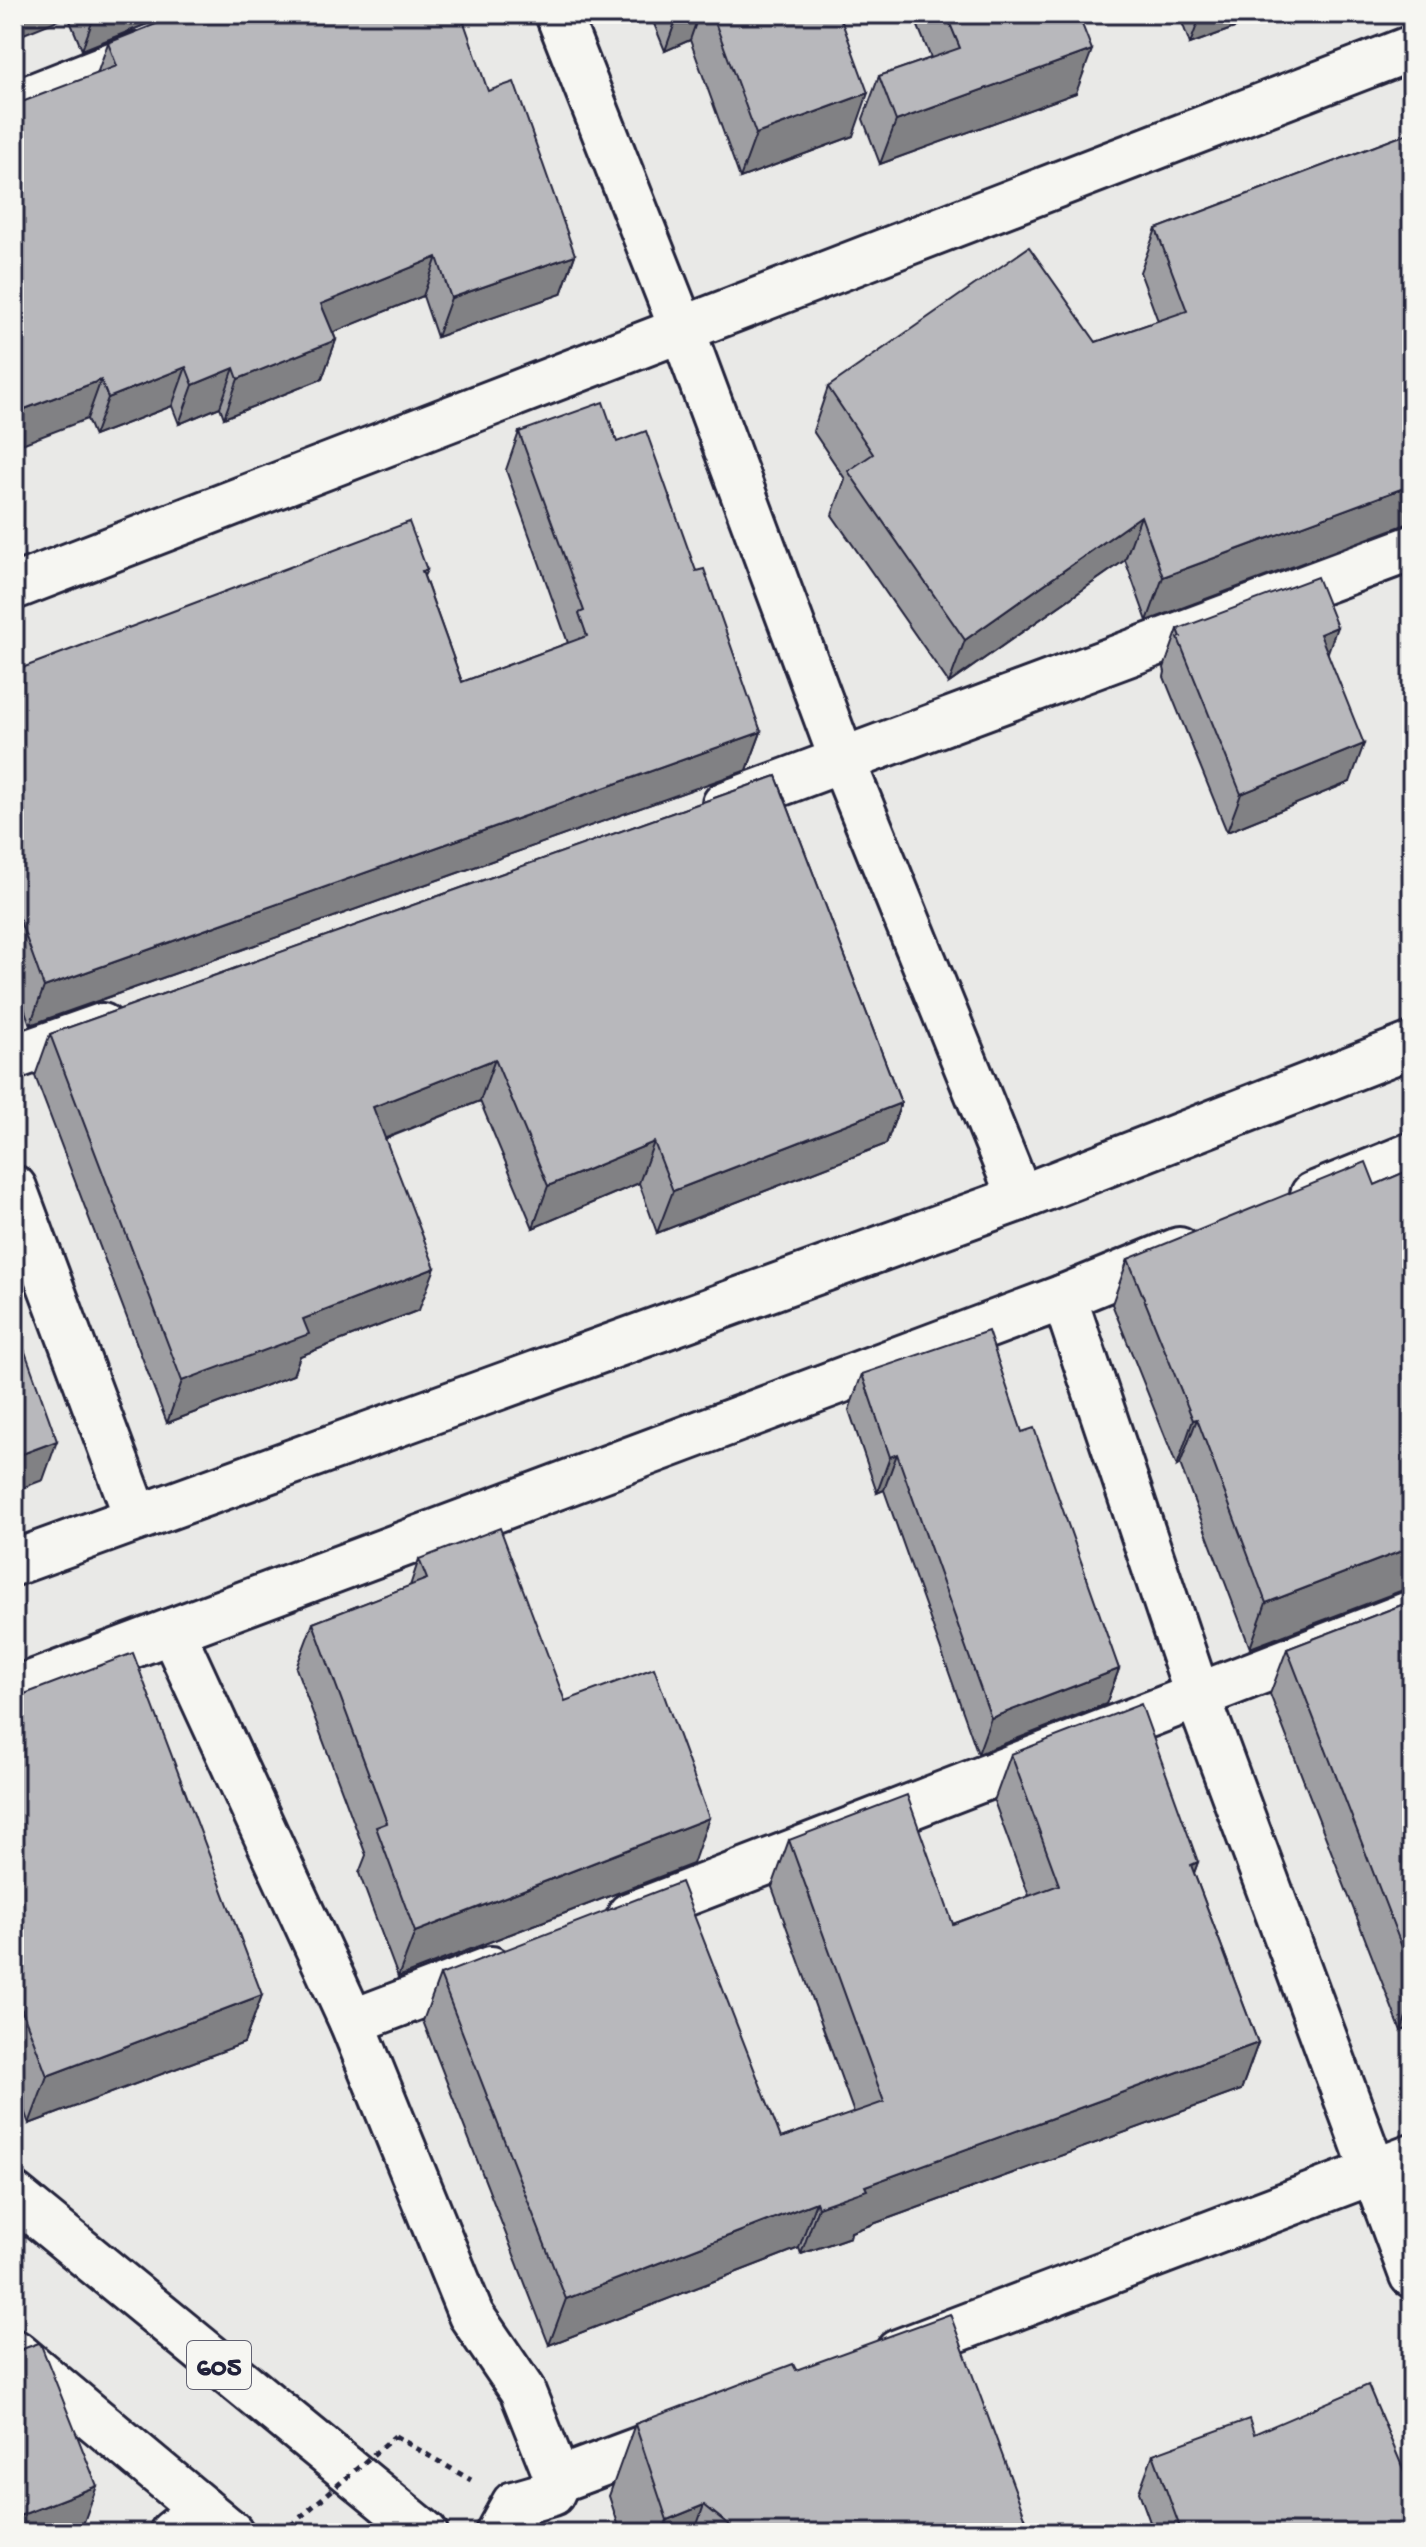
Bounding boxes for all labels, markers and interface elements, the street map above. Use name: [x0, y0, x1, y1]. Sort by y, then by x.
road number: 605: [187, 2341, 251, 2389]

